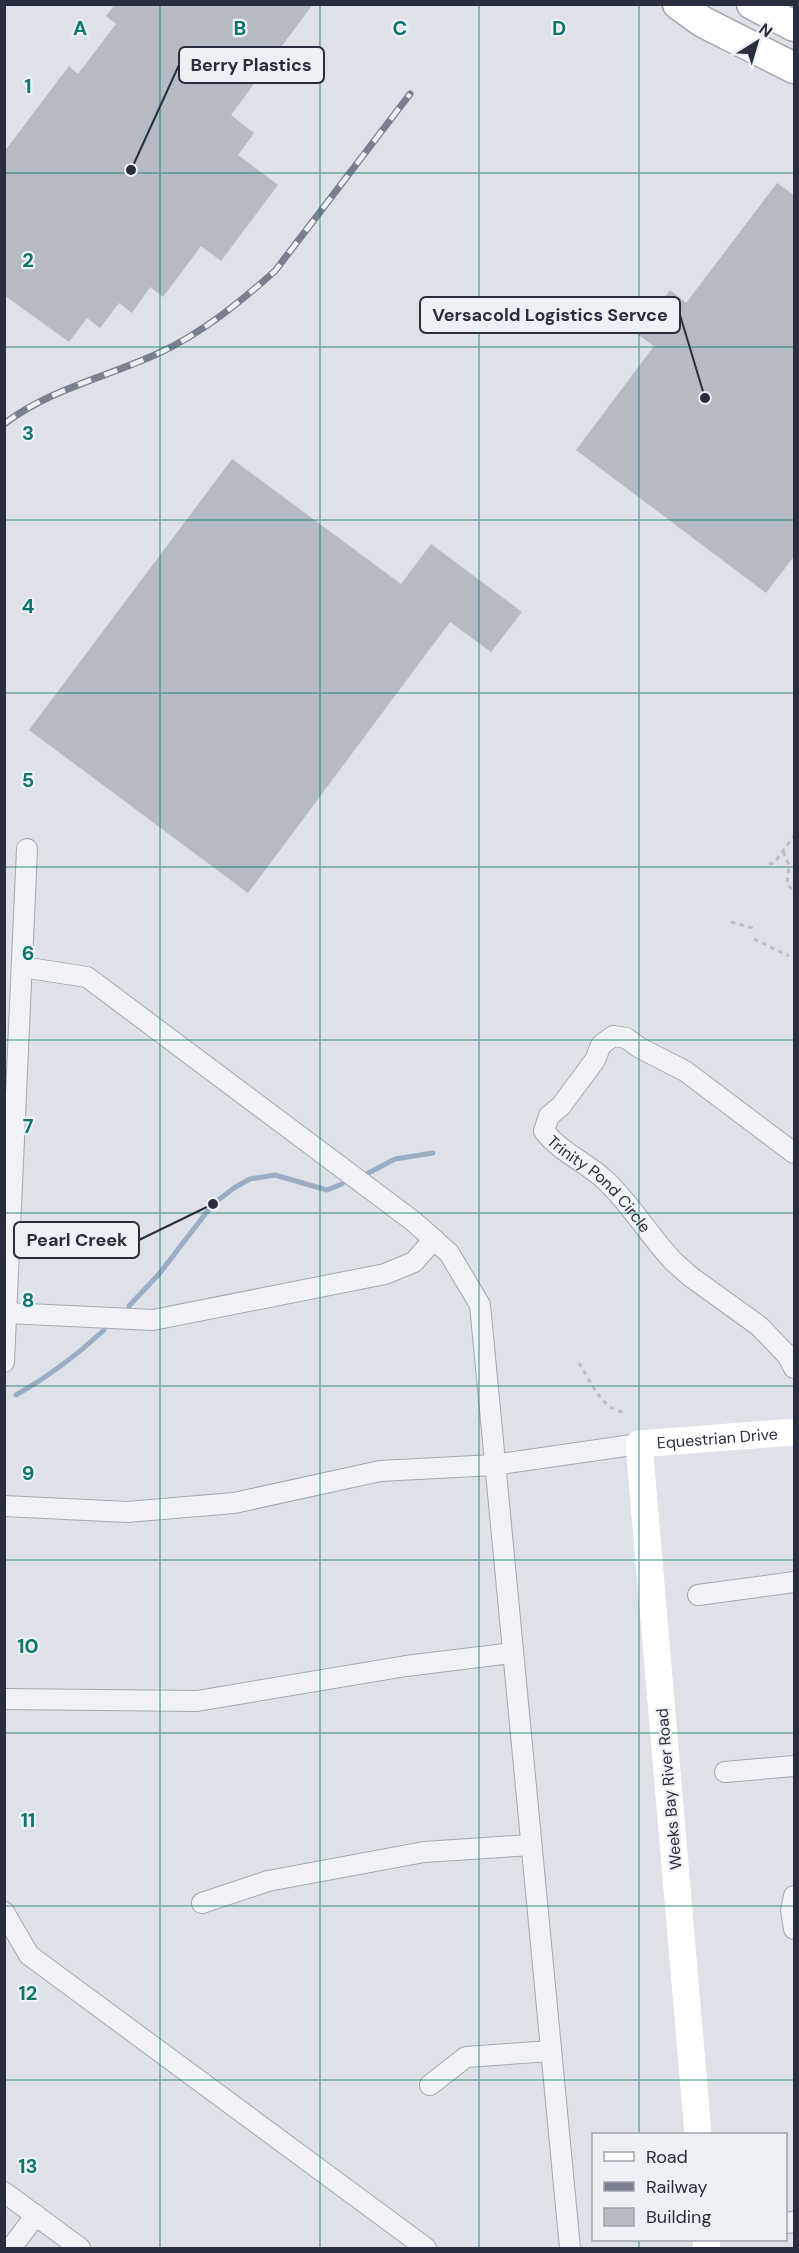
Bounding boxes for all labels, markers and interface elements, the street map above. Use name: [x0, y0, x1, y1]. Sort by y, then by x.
north arrow: [727, 12, 787, 72]
text: A: [73, 15, 87, 41]
text: B: [234, 15, 246, 41]
text: C: [393, 15, 407, 41]
text: D: [552, 15, 566, 41]
text: N: [755, 19, 777, 42]
callout: Berry Plastics: [179, 47, 324, 83]
text: Berry Plastics: [190, 53, 312, 77]
text: 1: [24, 73, 32, 99]
text: 2: [22, 247, 34, 273]
callout: Versacold Logistics Servce: [420, 297, 680, 333]
text: Versacold Logistics Servce: [432, 303, 668, 327]
text: 3: [22, 420, 34, 446]
text: 4: [22, 593, 35, 619]
text: 5: [22, 767, 34, 793]
text: 6: [22, 940, 34, 966]
text: 7: [23, 1113, 34, 1139]
street label: Trinity Pond Circle: [543, 1131, 656, 1237]
callout: Pearl Creek: [14, 1222, 139, 1258]
text: Pearl Creek: [27, 1228, 128, 1252]
text: 8: [22, 1287, 34, 1313]
street label: Equestrian Drive: [656, 1423, 778, 1453]
text: 9: [22, 1460, 34, 1486]
text: 10: [17, 1633, 39, 1659]
street label: Weeks Bay River Road: [651, 1707, 687, 1871]
text: 11: [21, 1807, 35, 1833]
text: 12: [19, 1980, 37, 2006]
legend: [592, 2133, 787, 2241]
text: Road: [646, 2145, 688, 2169]
text: 13: [18, 2153, 38, 2179]
text: Railway: [646, 2175, 708, 2199]
text: Building: [646, 2205, 711, 2229]

